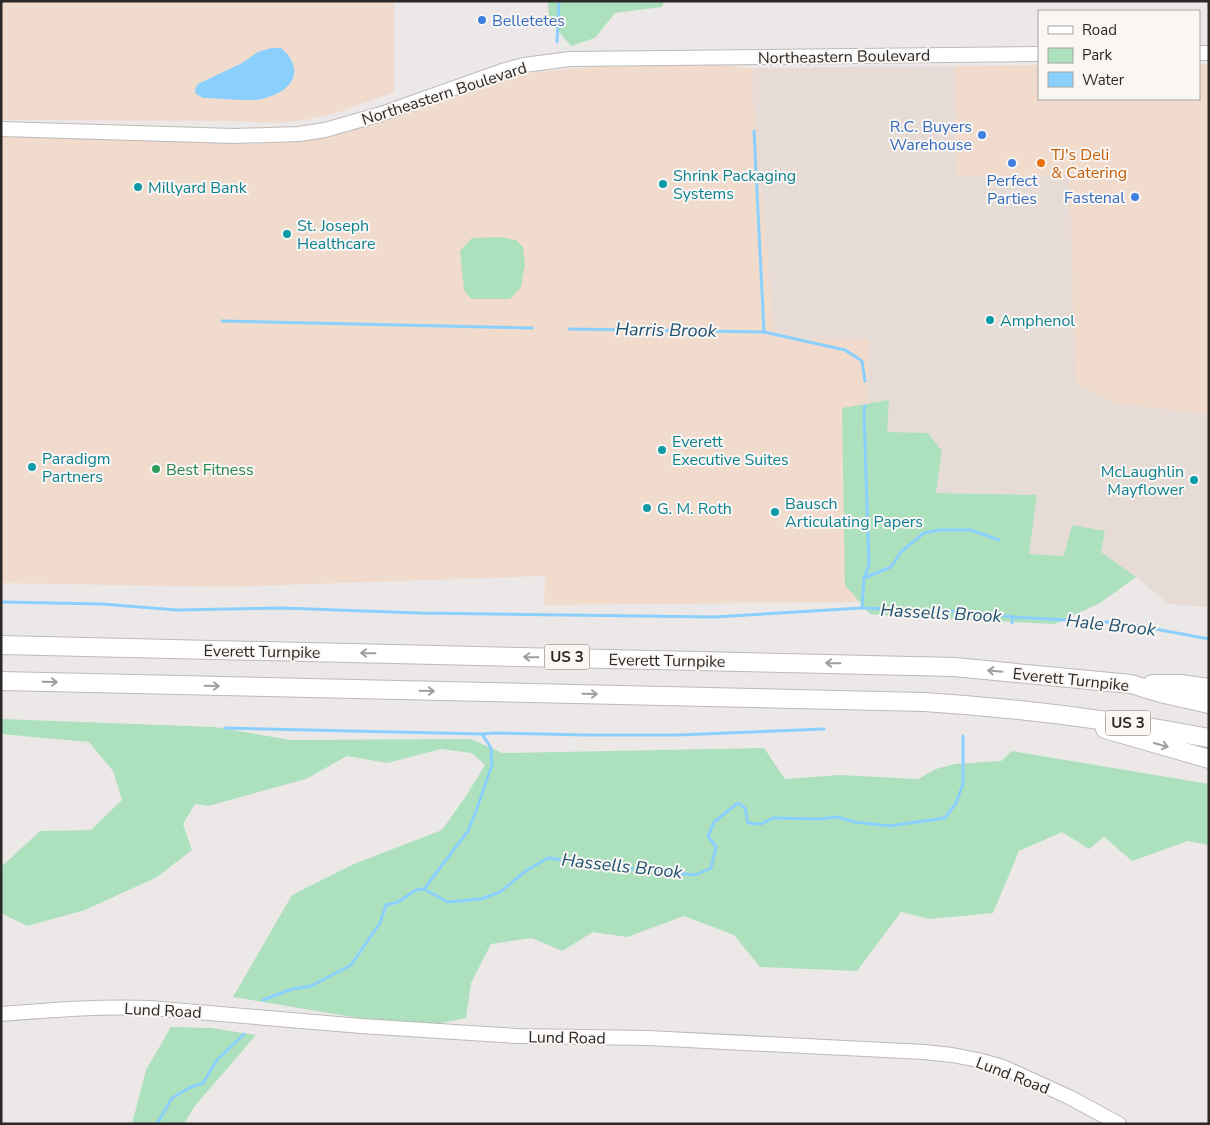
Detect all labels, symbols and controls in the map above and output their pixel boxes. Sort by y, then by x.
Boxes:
place label: Belletetes [492,10,565,32]
legend [1038,10,1200,100]
marker: Belletetes [476,14,488,26]
text: Road [1082,20,1117,40]
street label: Northeastern Boulevard [758,44,930,70]
text: Park [1082,45,1112,65]
street label: Northeastern Boulevard [359,57,530,131]
text: Water [1082,70,1125,90]
place label: R.C. Buyers Warehouse [890,116,972,156]
marker: R.C. Buyers Warehouse [976,129,988,141]
place label: TJ's Deli & Catering [1051,144,1127,184]
marker: Perfect Parties [1006,157,1018,169]
marker: TJ's Deli & Catering [1035,157,1047,169]
place label: Shrink Packaging Systems [673,165,796,205]
place label: Perfect Parties [986,170,1038,210]
place label: Millyard Bank [148,177,248,199]
marker: Shrink Packaging Systems [657,178,669,190]
marker: Millyard Bank [132,181,144,193]
place label: Fastenal [1064,187,1125,209]
marker: Fastenal [1129,191,1141,203]
place label: St. Joseph Healthcare [297,215,375,255]
marker: St. Joseph Healthcare [281,228,293,240]
place label: Amphenol [1000,310,1075,332]
marker: Amphenol [984,314,996,326]
water label: Harris Brook [615,317,718,343]
place label: Everett Executive Suites [672,431,789,471]
marker: Everett Executive Suites [656,444,668,456]
place label: Paradigm Partners [42,448,110,488]
place label: Best Fitness [166,459,254,481]
marker: Paradigm Partners [26,461,38,473]
place label: McLaughlin Mayflower [1101,461,1184,501]
marker: Best Fitness [150,463,162,475]
marker: McLaughlin Mayflower [1188,474,1200,486]
place label: Bausch Articulating Papers [785,493,923,533]
place label: G. M. Roth [657,498,732,520]
marker: G. M. Roth [641,502,653,514]
marker: Bausch Articulating Papers [769,506,781,518]
water label: Hassells Brook [880,598,1003,628]
water label: Hale Brook [1065,608,1158,642]
street label: Everett Turnpike [203,640,321,664]
road number: US 3 [544,644,590,670]
one-way arrow [360,648,376,658]
street label: Everett Turnpike [608,649,726,673]
one-way arrow [523,652,539,661]
one-way arrow [825,658,842,668]
street label: Everett Turnpike [1012,663,1130,697]
one-way arrow [988,666,1004,676]
one-way arrow [42,678,58,687]
one-way arrow [204,681,220,691]
one-way arrow [419,686,435,695]
one-way arrow [582,689,598,699]
road number: US 3 [1106,710,1150,736]
one-way arrow [1153,741,1169,751]
water label: Hassells Brook [560,848,685,884]
street label: Lund Road [124,998,202,1024]
street label: Lund Road [528,1026,606,1050]
street label: Lund Road [973,1052,1053,1100]

